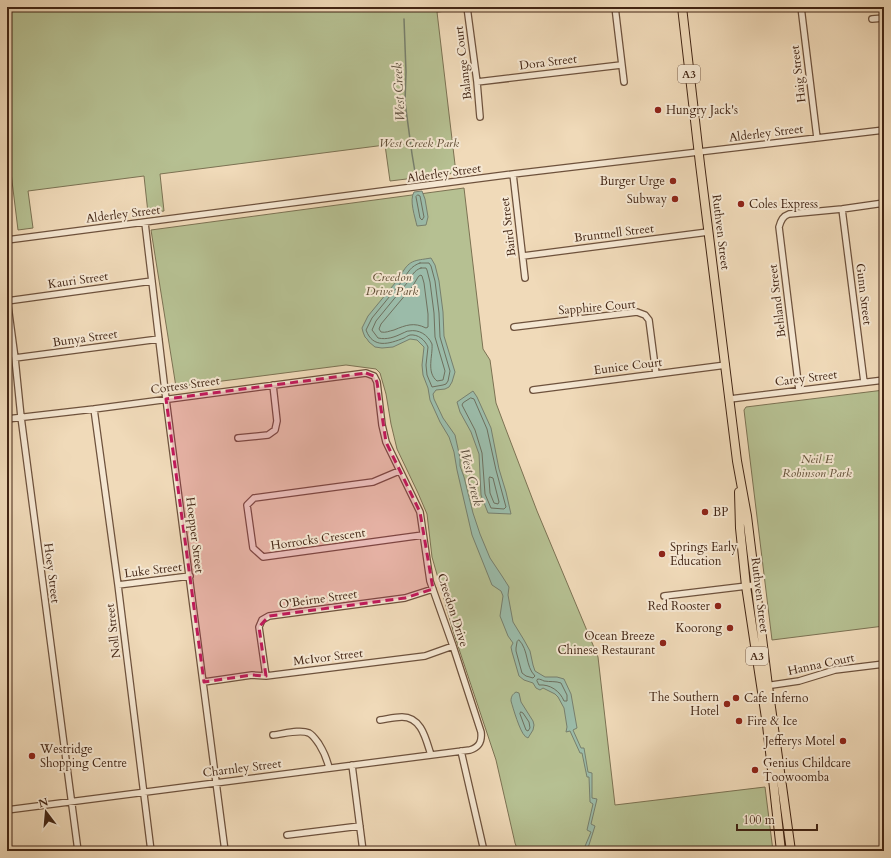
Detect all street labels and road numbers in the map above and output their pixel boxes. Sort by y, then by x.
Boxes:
street label: Balange Court [451,25,475,101]
street label: Haig Street [787,44,809,103]
street label: Dora Street [518,51,578,73]
road number: A3 [678,65,700,83]
street label: Alderley Street [728,120,804,145]
street label: Alderley Street [406,160,482,186]
street label: Ruthven Street [708,193,734,271]
street label: Baird Street [496,196,520,258]
street label: Alderley Street [85,201,161,226]
street label: Bruntnell Street [573,220,655,246]
street label: Gunn Street [852,262,876,326]
street label: Behland Street [765,263,789,339]
street label: Kauri Street [47,268,109,292]
street label: Sapphire Court [558,296,636,318]
street label: Bunya Street [52,326,119,350]
street label: Eunice Court [593,354,663,378]
street label: Carey Street [774,366,838,390]
street label: Cortess Street [150,372,221,398]
street label: Hoepper Street [182,496,208,574]
street label: Horrocks Crescent [270,524,367,554]
street label: Hoey Street [40,542,64,604]
street label: Ruthven Street [747,556,773,634]
street label: Luke Street [123,559,183,581]
street label: Creedon Drive [434,571,472,649]
street label: O'Beirne Street [278,586,358,612]
street label: Noll Street [102,603,124,659]
street label: McIvor Street [292,645,364,669]
road number: A3 [746,647,768,665]
street label: Hanna Court [786,649,856,679]
street label: Charnley Street [202,755,282,781]

